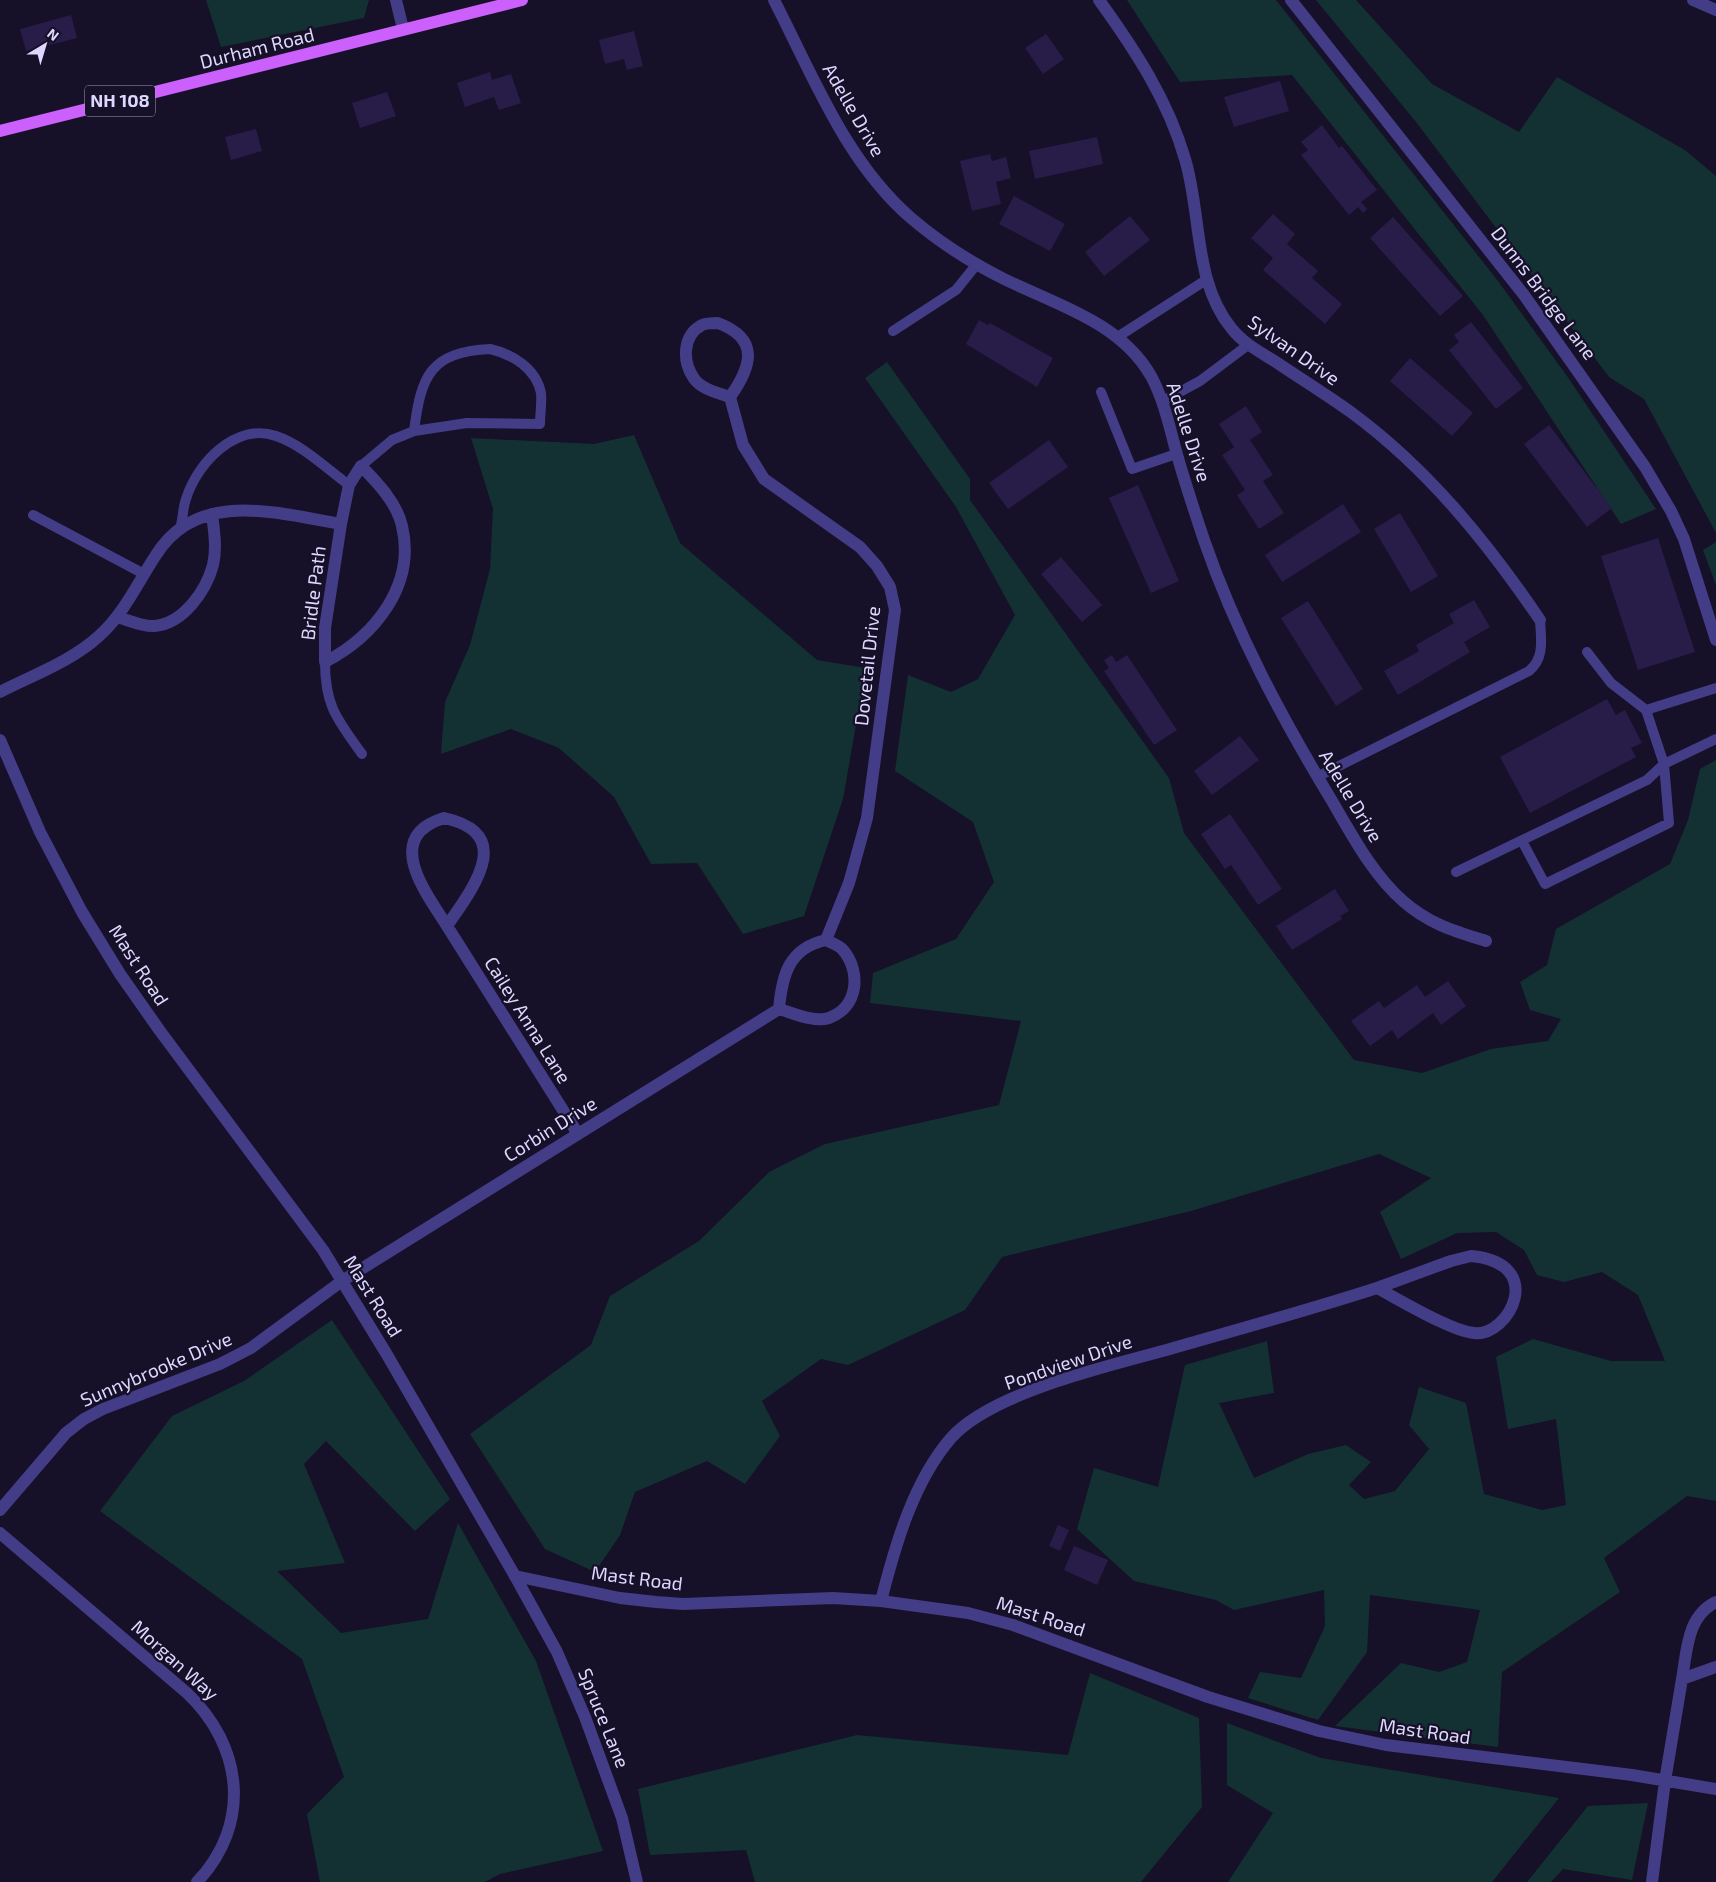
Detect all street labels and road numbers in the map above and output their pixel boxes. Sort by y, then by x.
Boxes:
street label: Durham Road [197,22,317,73]
street label: Adelle Drive [819,59,890,160]
road number: NH 108 [85,85,155,116]
street label: Dunns Bridge Lane [1487,222,1602,364]
street label: Sylvan Drive [1244,310,1345,390]
street label: Adelle Drive [1163,379,1216,485]
street label: Bridle Path [295,544,330,641]
street label: Dovetail Drive [849,605,884,727]
street label: Adelle Drive [1315,745,1388,846]
street label: Mast Road [105,920,174,1010]
street label: Cailey Anna Lane [480,952,577,1087]
street label: Corbin Drive [499,1091,600,1166]
street label: Mast Road [339,1251,408,1341]
street label: Sunnybrooke Drive [77,1326,235,1411]
street label: Pondview Drive [1001,1329,1135,1394]
street label: Mast Road [590,1560,684,1595]
street label: Mast Road [994,1590,1088,1641]
street label: Morgan Way [127,1615,224,1705]
street label: Spruce Lane [574,1665,635,1771]
street label: Mast Road [1378,1713,1472,1748]

